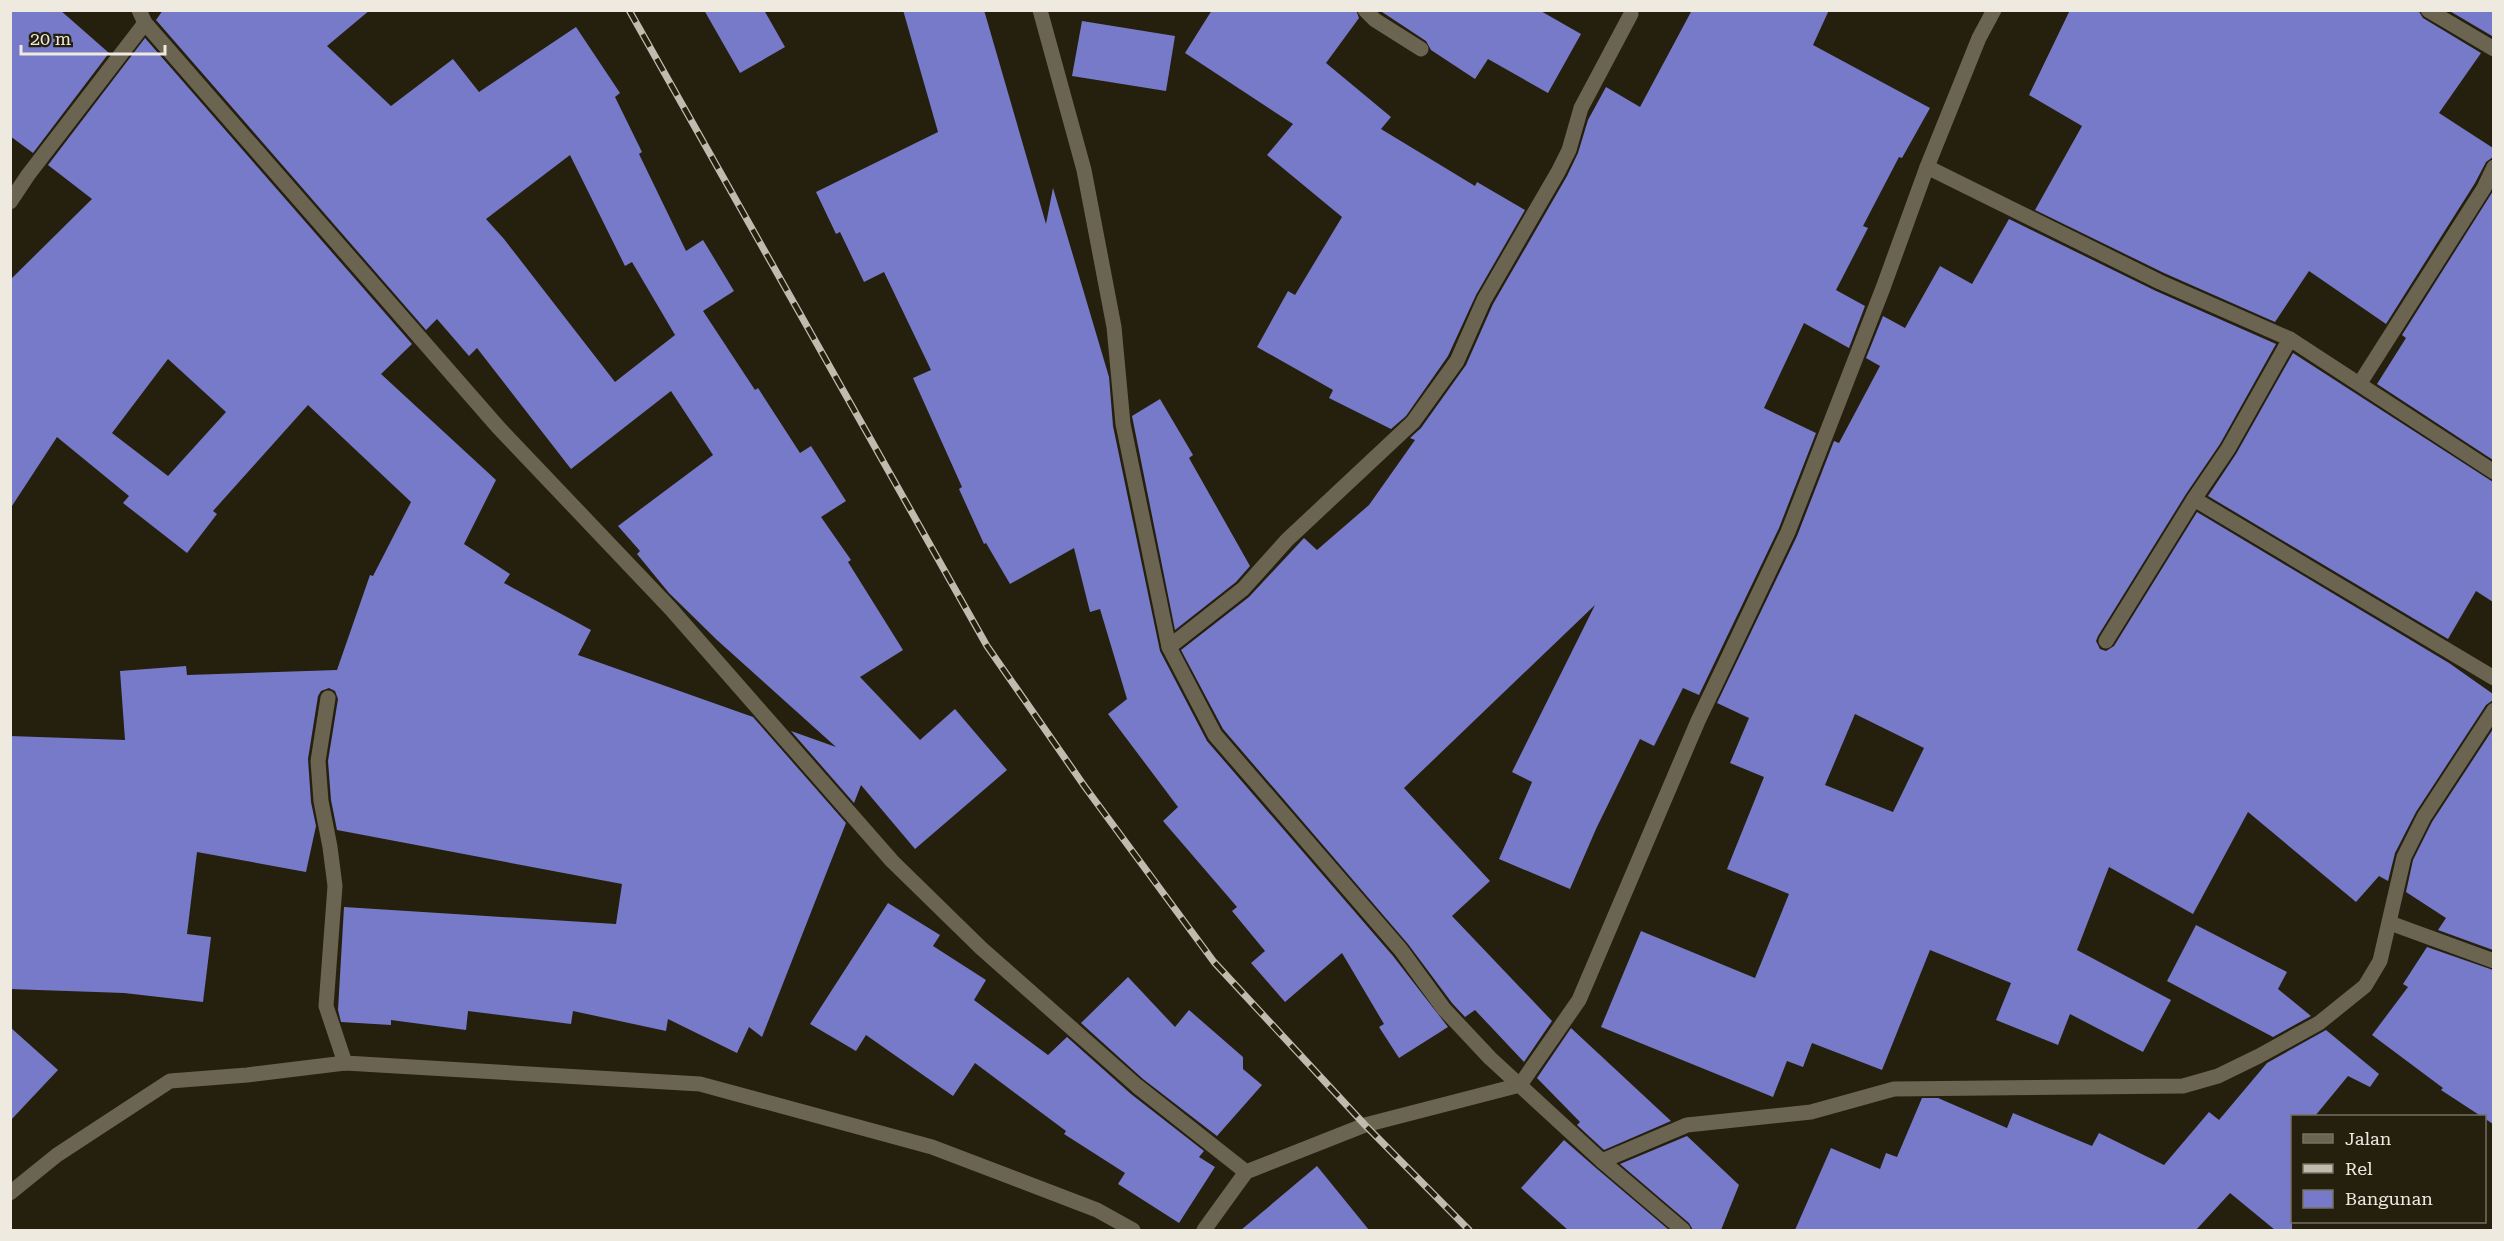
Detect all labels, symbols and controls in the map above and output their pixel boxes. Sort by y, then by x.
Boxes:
scale bar [21,18,165,56]
text: 20 m [30,28,71,49]
legend [2291,1115,2486,1223]
text: Jalan [2345,1128,2392,1149]
text: Rel [2345,1158,2373,1179]
text: Bangunan [2345,1188,2433,1209]

